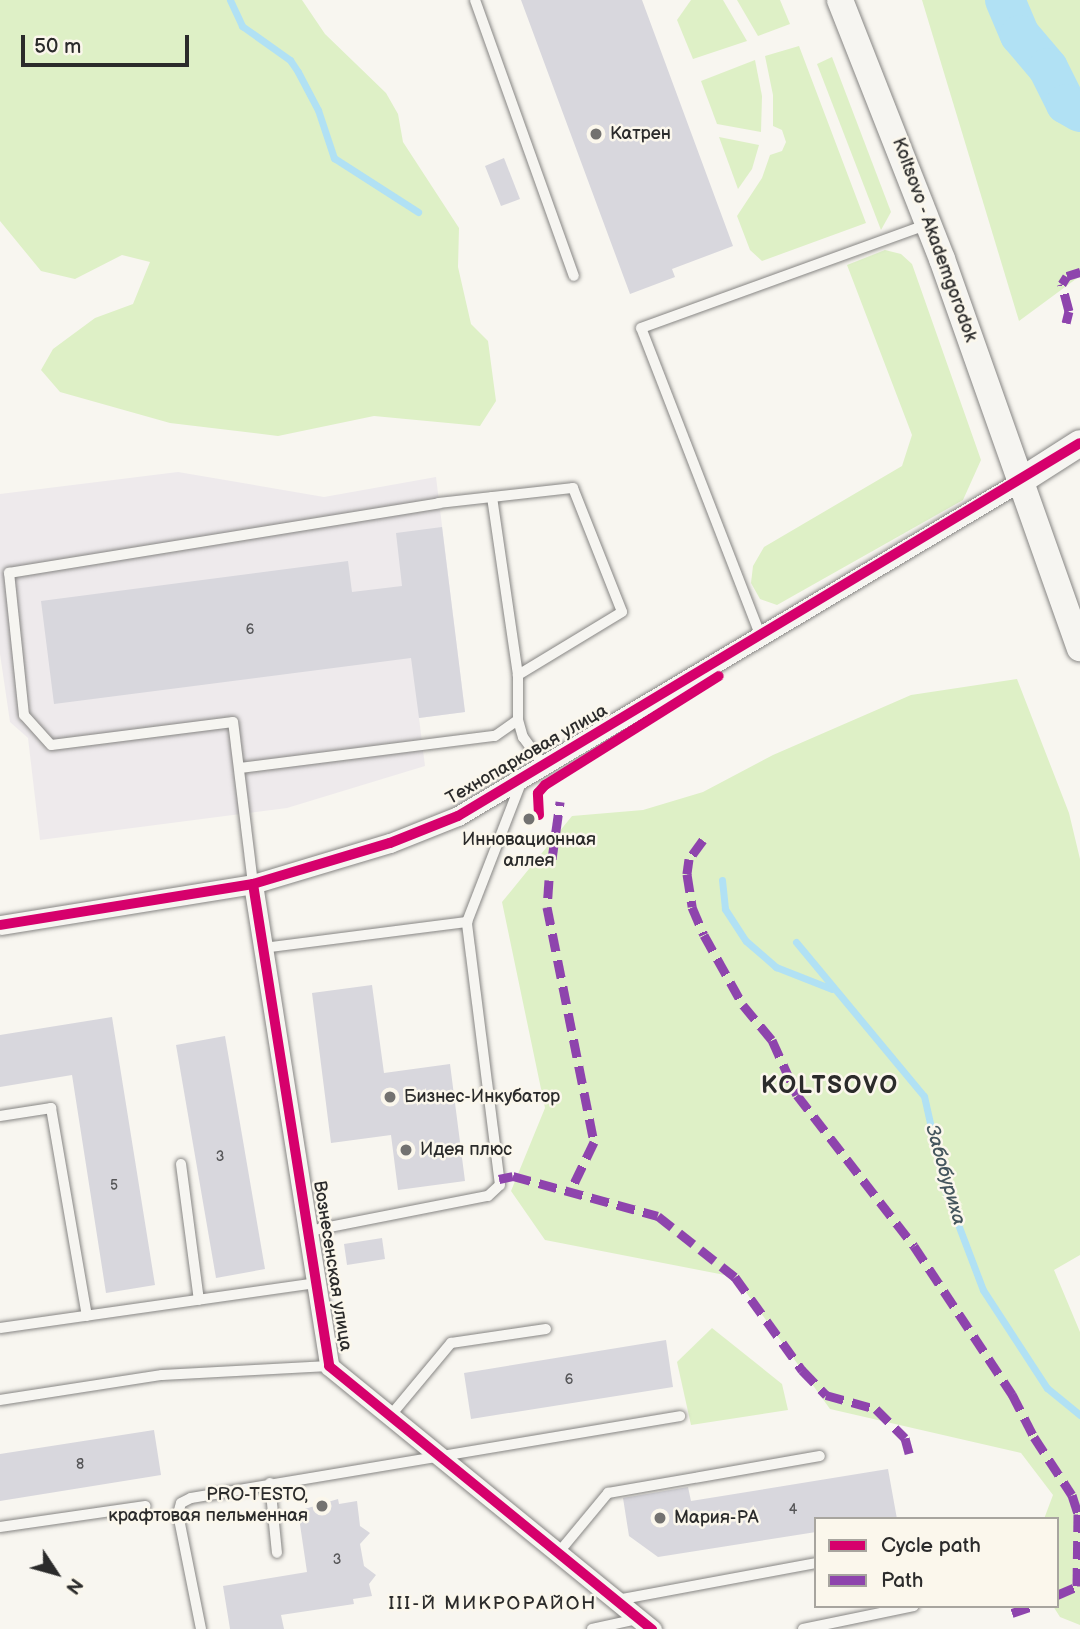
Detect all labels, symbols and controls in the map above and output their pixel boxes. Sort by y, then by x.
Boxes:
scale bar [24,21,192,65]
text: 50 m [34,34,81,59]
place label: Катрен [610,123,671,145]
marker: Катрен [588,126,604,142]
street label: Koltsovo - Akademgorodok [887,134,981,346]
house number: 6 [246,622,254,638]
street label: Технопарковая улица [442,700,612,810]
marker: Инновационная аллея [521,811,537,827]
place label: Инновационная аллея [462,830,596,872]
district label: KOLTSOVO [762,1072,898,1100]
place label: Бизнес-Инкубатор [404,1086,560,1108]
marker: Бизнес-Инкубатор [382,1089,398,1105]
water label: Забобуриха [920,1122,970,1228]
place label: Идея плюс [420,1139,512,1161]
marker: Идея плюс [398,1142,414,1158]
house number: 3 [216,1149,224,1165]
house number: 5 [110,1178,118,1194]
street label: Вознесенская улица [308,1179,356,1353]
house number: 6 [565,1372,573,1388]
house number: 8 [76,1457,84,1473]
place label: PRO-TESTO, крафтовая пельменная [108,1485,308,1528]
marker: PRO-TESTO, крафтовая пельменная [314,1498,330,1514]
house number: 4 [789,1502,797,1518]
place label: Мария-РА [674,1507,759,1529]
marker: Мария-РА [652,1510,668,1526]
legend [814,1517,1059,1608]
text: Cycle path [881,1533,981,1558]
north arrow [21,1538,91,1608]
house number: 3 [333,1552,341,1568]
text: Path [881,1568,923,1593]
text: N [60,1573,87,1598]
district label: III-Й МИКРОРАЙОН [391,1593,595,1615]

